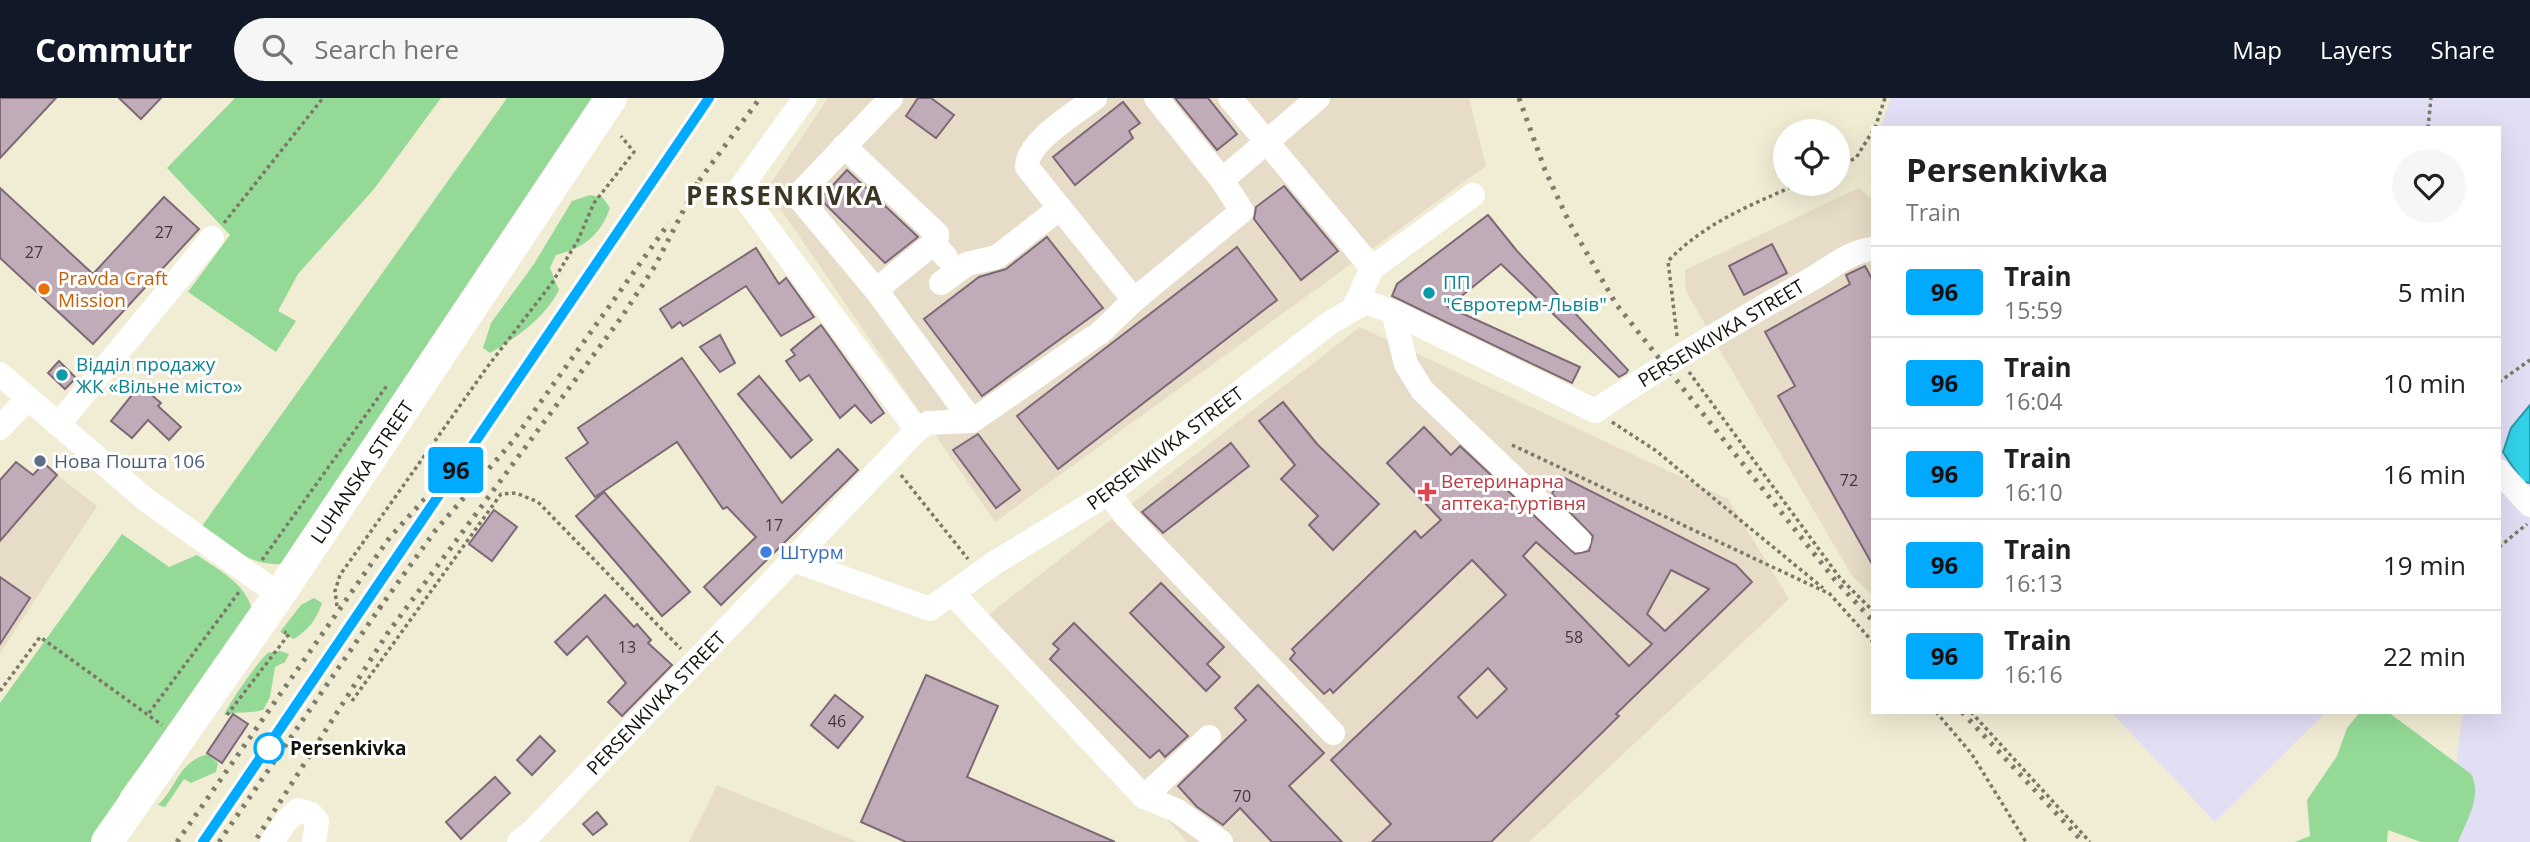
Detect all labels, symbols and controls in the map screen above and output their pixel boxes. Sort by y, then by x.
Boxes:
search box [234,18,724,81]
text: Commutr [35,27,192,72]
icon: search [258,30,296,68]
text: Search here [314,31,459,67]
text: Map [2232,33,2282,66]
text: Layers [2320,33,2393,66]
text: Share [2431,33,2495,66]
map controls [1773,119,1850,196]
button: locate [1773,119,1850,196]
text: Persenkivka [1906,147,2109,192]
button: heart [2392,149,2466,223]
district label: PERSENKIVKA [686,177,884,213]
text: Train [1906,196,1961,228]
house number: 27 [155,221,173,243]
house number: 27 [25,241,43,263]
text: Train [2004,258,2072,294]
place label: Pravda Craft Mission [58,265,168,313]
place label: ПП "Євротерм-Львів" [1443,269,1607,317]
street label: PERSENKIVKA STREET [1633,273,1810,393]
text: 5 min [2398,274,2466,310]
text: 96 [1931,275,1958,308]
marker: Pravda Craft Mission [36,281,52,297]
marker: ПП "Євротерм-Львів" [1421,285,1437,301]
text: 15:59 [2004,294,2063,326]
text: Train [2004,349,2072,385]
place label: Відділ продажу ЖК «Вільне місто» [76,351,242,399]
text: 10 min [2383,365,2466,401]
text: 96 [1931,366,1958,399]
marker: Відділ продажу ЖК «Вільне місто» [54,367,70,383]
street label: PERSENKIVKA STREET [1081,380,1249,516]
text: 16:04 [2004,385,2063,417]
street label: LUHANSKA STREET [304,395,420,549]
text: Train [2004,440,2072,476]
line badge: 96 [424,447,488,493]
place label: Нова Пошта 106 [54,448,205,474]
marker: Нова Пошта 106 [32,453,48,469]
text: 96 [442,453,470,486]
text: 16 min [2383,456,2466,492]
text: 96 [1931,457,1958,490]
place label: Ветеринарна аптека-гуртівня [1441,468,1586,516]
house number: 72 [1840,469,1858,491]
text: 16:10 [2004,476,2063,508]
marker: Ветеринарна аптека-гуртівня [1419,484,1435,500]
house number: 17 [765,514,783,536]
text: Train [2004,531,2072,567]
place label: Штурм [780,539,844,565]
marker: Штурм [758,544,774,560]
text: 19 min [2383,547,2466,583]
text: 96 [1931,548,1958,581]
text: 16:13 [2004,567,2063,599]
text: Train [2004,622,2072,658]
street label: PERSENKIVKA STREET [581,625,732,780]
house number: 58 [1565,626,1583,648]
house number: 13 [618,636,636,658]
text: 22 min [2383,638,2466,674]
text: 96 [1931,639,1958,672]
text: 16:16 [2004,658,2063,690]
house number: 46 [828,710,846,732]
marker: Persenkivka [254,733,284,763]
place label: Persenkivka [290,735,407,761]
house number: 70 [1233,785,1251,807]

